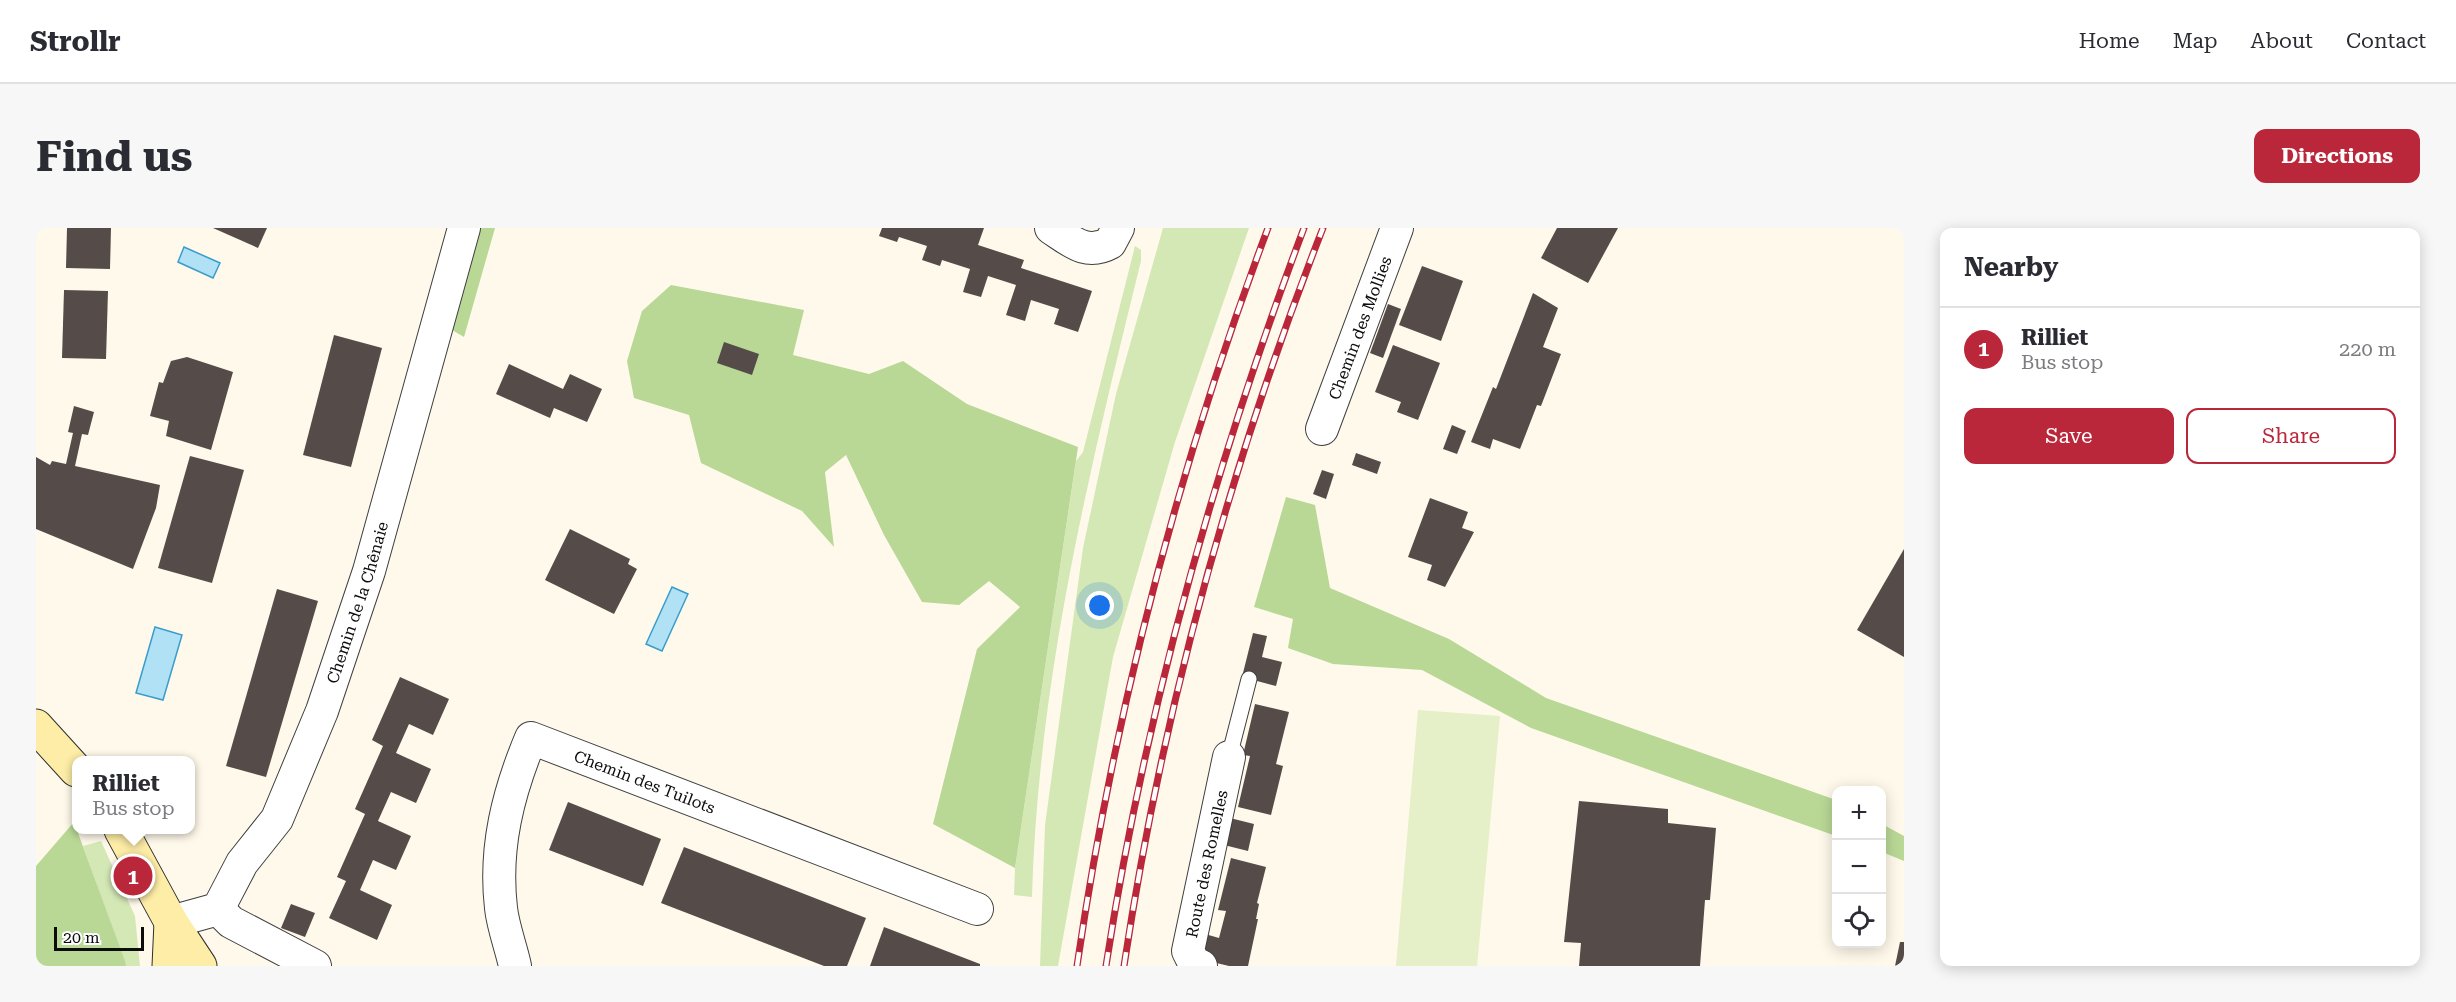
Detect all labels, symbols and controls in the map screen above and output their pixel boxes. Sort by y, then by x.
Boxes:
text: Strollr [30,25,121,58]
text: Home [2079,29,2140,53]
text: Map [2173,29,2218,53]
text: About [2251,29,2313,53]
text: Contact [2346,29,2426,53]
button: Directions [2254,129,2420,183]
text: Find us [36,132,193,181]
text: Nearby [1964,252,2058,282]
street label: Chemin des Mollies [1325,253,1396,402]
text: Rilliet [2021,325,2088,350]
text: 1 [1978,337,1989,361]
text: 220 m [2339,337,2396,361]
text: Bus stop [2021,350,2103,374]
button: Save [1964,408,2174,464]
button: Share [2186,408,2396,464]
street label: Chemin de la Chênaie [323,519,392,686]
your location [1085,591,1114,620]
street label: Chemin des Tuilots [571,746,718,818]
popup [72,756,195,834]
text: Rilliet [92,771,160,796]
map controls [1832,786,1886,948]
button: + [1832,786,1886,840]
street label: Route des Romelles [1182,788,1232,940]
text: Bus stop [92,796,175,820]
button: − [1832,840,1886,894]
pin: 1 [114,854,152,898]
button: locate [1832,894,1886,948]
scale bar [54,924,144,952]
text: 20 m [63,928,100,947]

